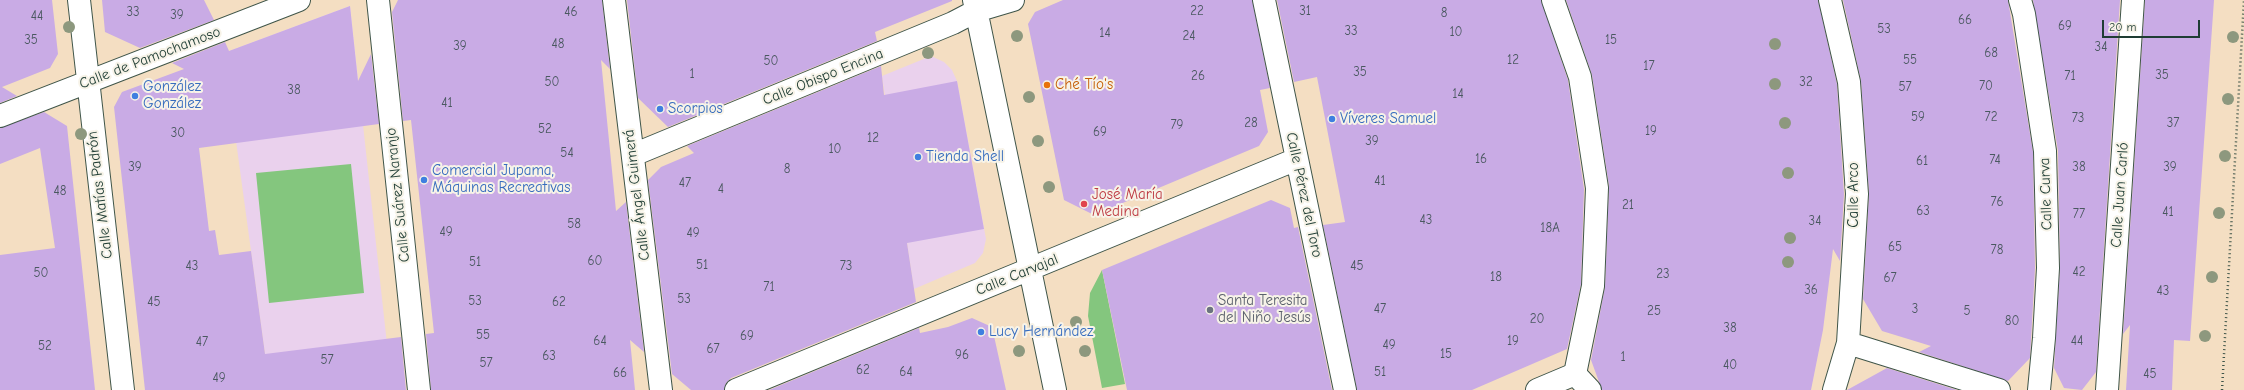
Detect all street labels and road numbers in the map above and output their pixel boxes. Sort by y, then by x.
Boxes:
street label: Calle de Pamochamoso [77,23,223,93]
street label: Calle Obispo Encina [760,45,886,109]
street label: Calle Suárez Naranjo [382,127,414,263]
street label: Calle Ángel Guimerá [620,128,654,262]
street label: Calle Matías Padrón [83,130,117,260]
street label: Calle Pérez del Toro [1282,131,1326,259]
street label: Calle Juan Carló [2107,142,2133,248]
street label: Calle Curva [2036,157,2056,231]
street label: Calle Arco [1845,162,1863,228]
street label: Calle Carvajal [973,250,1061,300]

